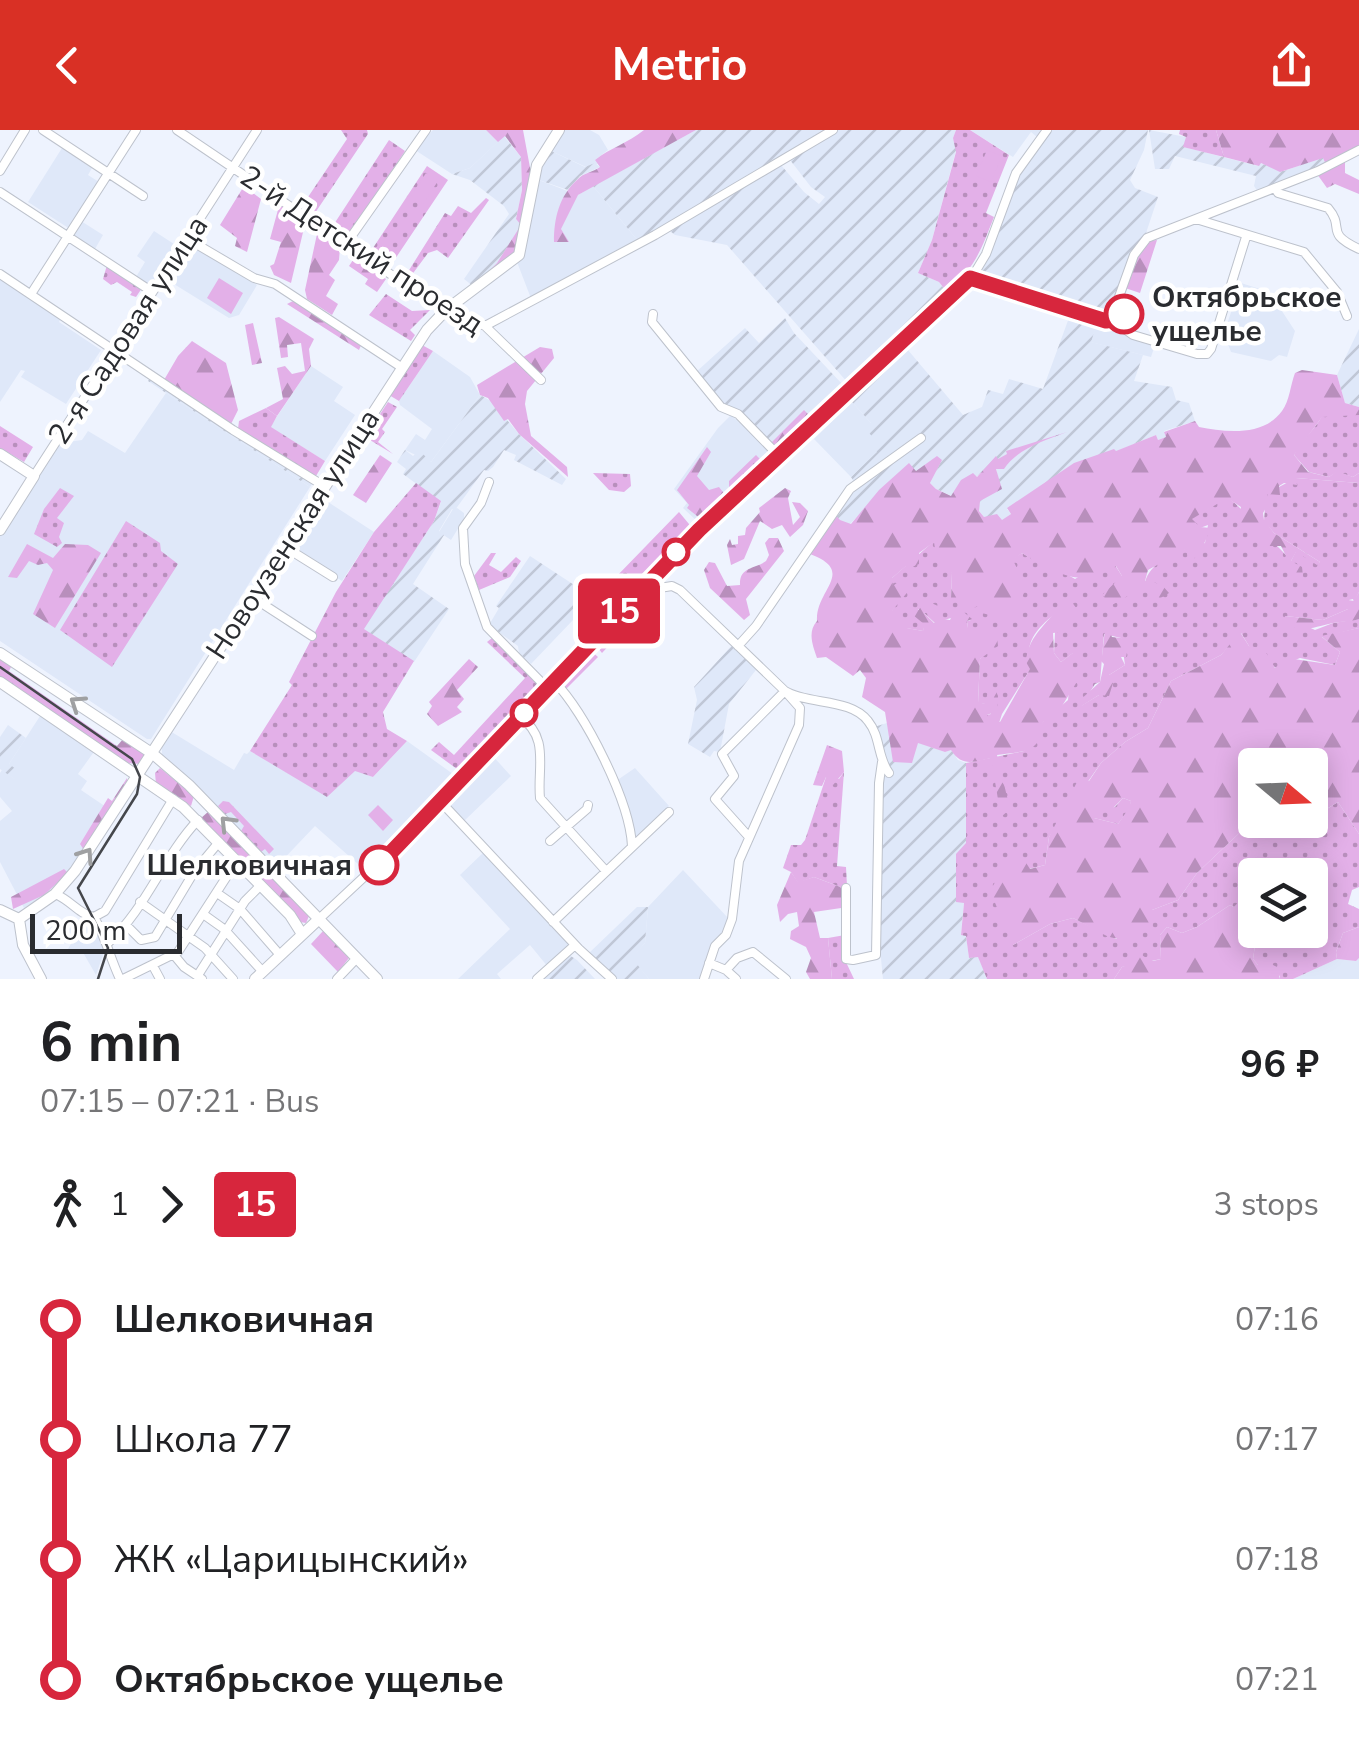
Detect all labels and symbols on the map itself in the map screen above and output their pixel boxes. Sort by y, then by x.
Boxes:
street label: 2-й Детский проезд [232,156,492,345]
street label: 2-я Садовая улица [39,208,218,453]
place label: Октябрьское ущелье [1152,277,1342,352]
marker: Октябрьское ущелье [1105,295,1143,333]
street label: Новоузенская улица [197,401,390,668]
unlabelled marker [663,539,689,565]
line badge: 15 [574,578,664,644]
one-way arrow [69,697,88,715]
unlabelled marker [511,700,537,726]
north arrow [1238,748,1328,838]
one-way arrow [221,816,239,834]
place label: Шелковичная [147,845,352,886]
marker: Шелковичная [360,846,398,884]
one-way arrow [74,847,92,866]
scale bar [30,909,182,954]

